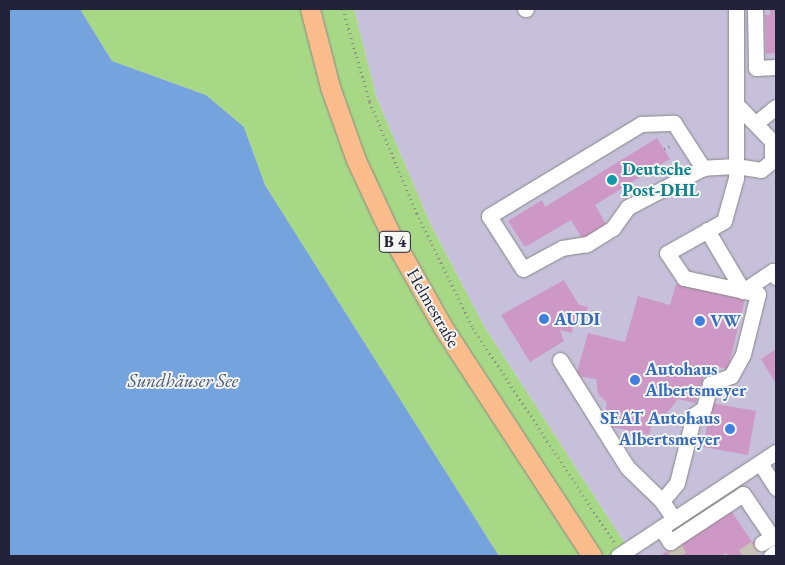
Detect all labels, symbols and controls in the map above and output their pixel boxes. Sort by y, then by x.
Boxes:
place label: Deutsche Post-DHL [622,159,699,202]
marker: Deutsche Post-DHL [606,174,618,186]
road number: B 4 [379,228,411,256]
street label: Helmestraße [402,265,464,351]
place label: AUDI [554,308,600,330]
place label: VW [710,310,741,332]
marker: AUDI [538,313,550,325]
marker: VW [694,315,706,327]
place label: Autohaus Albertsmeyer [645,359,746,402]
water label: Sundhäuser See [128,370,238,392]
marker: Autohaus Albertsmeyer [629,374,641,386]
place label: SEAT Autohaus Albertsmeyer [600,408,720,450]
marker: SEAT Autohaus Albertsmeyer [724,423,736,435]

